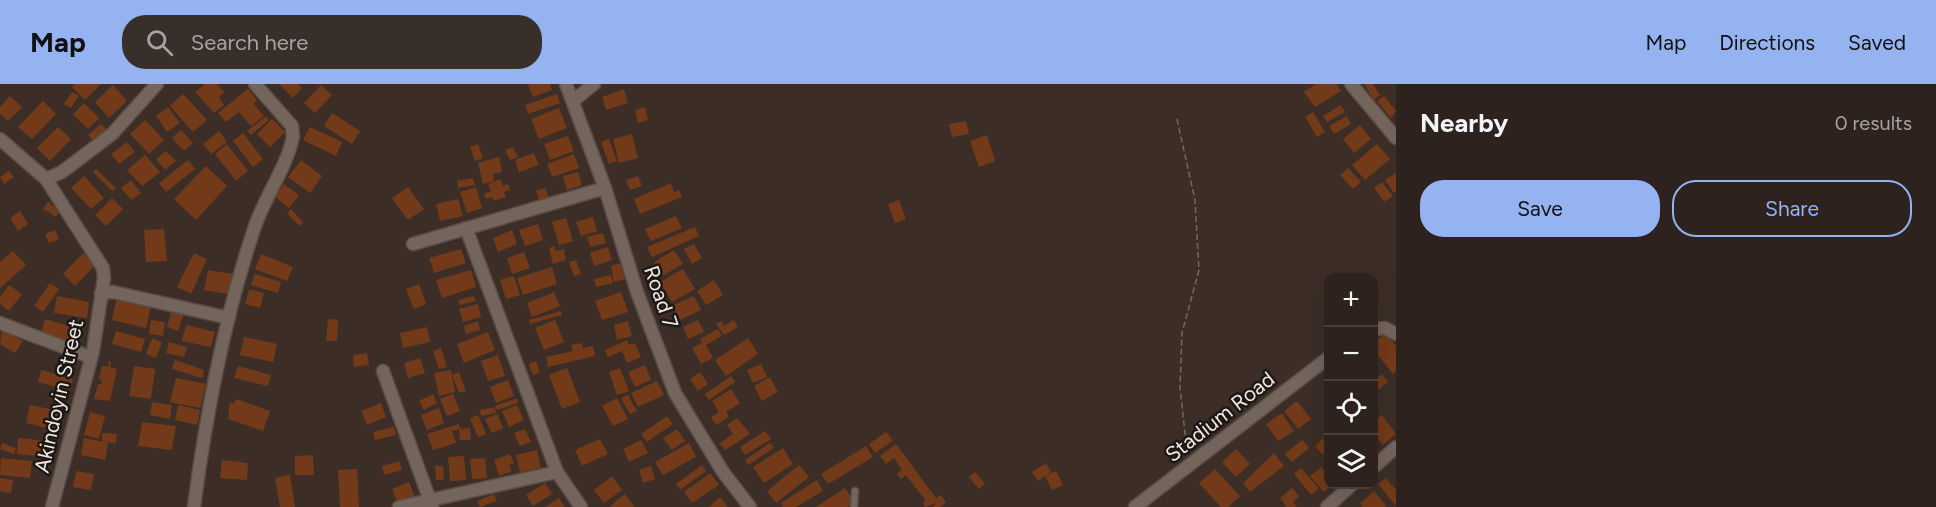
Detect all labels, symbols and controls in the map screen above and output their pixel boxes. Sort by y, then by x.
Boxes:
search box [122,15,542,69]
text: Map [30,25,86,59]
icon: search [143,26,176,59]
text: Search here [191,29,308,56]
text: Map [1645,30,1686,55]
text: Directions [1719,30,1815,55]
text: Saved [1848,30,1906,55]
text: Nearby [1420,107,1508,139]
text: 0 results [1835,111,1912,135]
button: Save [1420,180,1660,237]
button: Share [1672,180,1912,237]
street label: Road 7 [639,262,684,332]
map controls [1324,273,1378,489]
button: + [1324,273,1378,327]
street label: Akindoyin Street [29,317,88,475]
button: − [1324,327,1378,381]
street label: Stadium Road [1160,366,1279,467]
button: locate [1324,381,1378,435]
button: layers [1324,435,1378,489]

